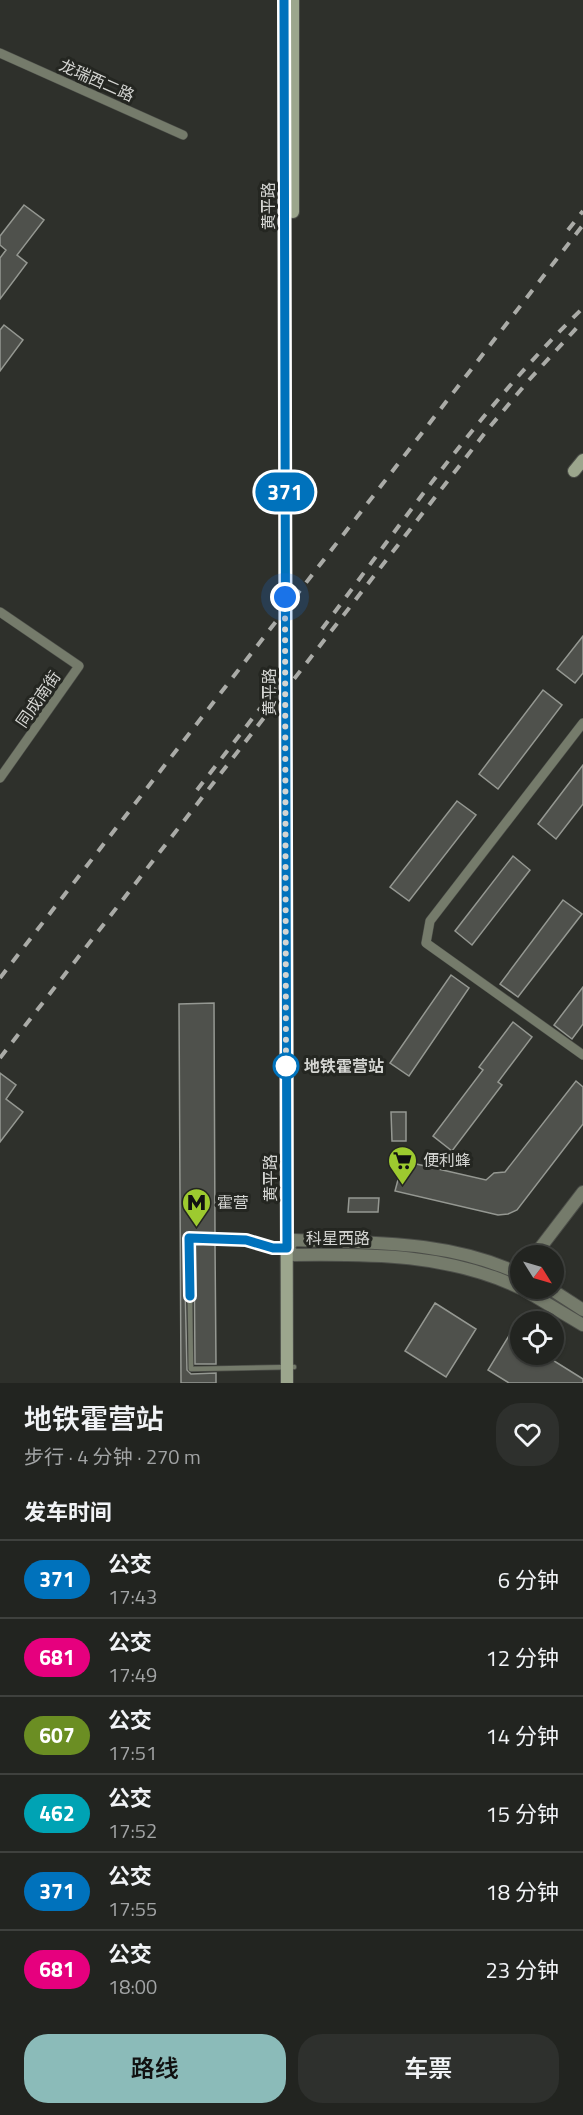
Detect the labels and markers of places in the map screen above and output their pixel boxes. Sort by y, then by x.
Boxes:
marker: 地铁霍营站 [273,1053,299,1079]
place label: 地铁霍营站 [304,1054,384,1078]
supermarket icon: 便利蜂 [386,1144,418,1186]
place label: 便利蜂 [423,1148,471,1172]
metro station icon: 霍营 [180,1186,212,1228]
place label: 霍营 [217,1190,249,1214]

